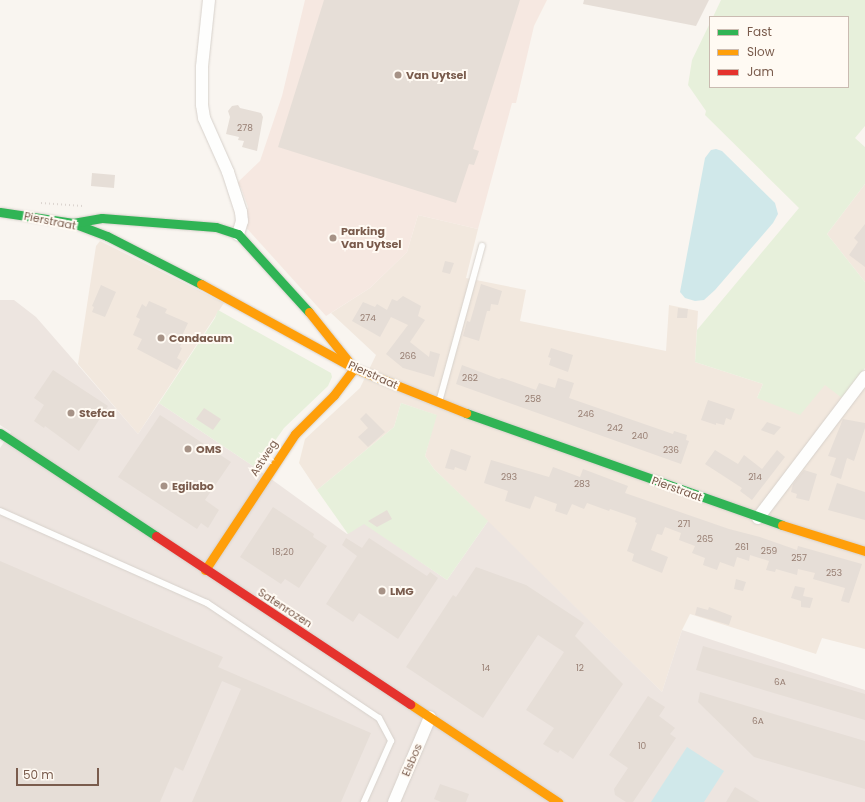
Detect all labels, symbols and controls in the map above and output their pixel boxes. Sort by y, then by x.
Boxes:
legend [709,16,849,88]
text: Fast [747,23,772,40]
text: Slow [747,43,775,60]
text: Jam [747,63,774,80]
place label: Van Uytsel [406,68,467,82]
marker: Van Uytsel [393,70,403,80]
house number: 278 [237,123,253,133]
street label: Pierstraat [23,209,77,233]
place label: Parking Van Uytsel [341,225,402,251]
marker: Parking Van Uytsel [328,233,338,243]
house number: 274 [360,313,376,323]
place label: Condacum [169,331,232,345]
marker: Condacum [156,333,166,343]
house number: 266 [400,351,416,361]
street label: Pierstraat [346,358,400,392]
house number: 262 [462,373,478,383]
house number: 258 [525,394,541,404]
place label: Stefca [79,406,115,420]
marker: Stefca [66,408,76,418]
house number: 246 [578,409,594,419]
house number: 242 [607,423,623,433]
house number: 240 [632,431,648,441]
street label: Astweg [247,437,281,479]
place label: OMS [196,442,222,456]
marker: OMS [183,444,193,454]
house number: 236 [663,445,679,455]
house number: 293 [501,472,517,482]
house number: 214 [748,472,762,482]
street label: Pierstraat [650,474,704,504]
place label: Egilabo [172,479,214,493]
house number: 283 [574,479,590,489]
marker: Egilabo [159,481,169,491]
house number: 271 [678,519,690,529]
house number: 265 [697,534,713,544]
house number: 261 [735,542,749,552]
house number: 259 [761,546,777,556]
house number: 18;20 [272,547,294,557]
house number: 257 [791,553,807,563]
house number: 253 [826,568,842,578]
place label: LMG [390,584,414,598]
street label: Satenrozen [256,586,314,630]
marker: LMG [377,586,387,596]
house number: 14 [482,663,490,673]
house number: 12 [576,663,584,673]
house number: 6A [774,677,786,687]
house number: 6A [752,716,764,726]
house number: 10 [638,741,646,751]
street label: Elsbos [399,742,425,778]
scale bar [18,760,101,786]
text: 50 m [23,766,54,783]

